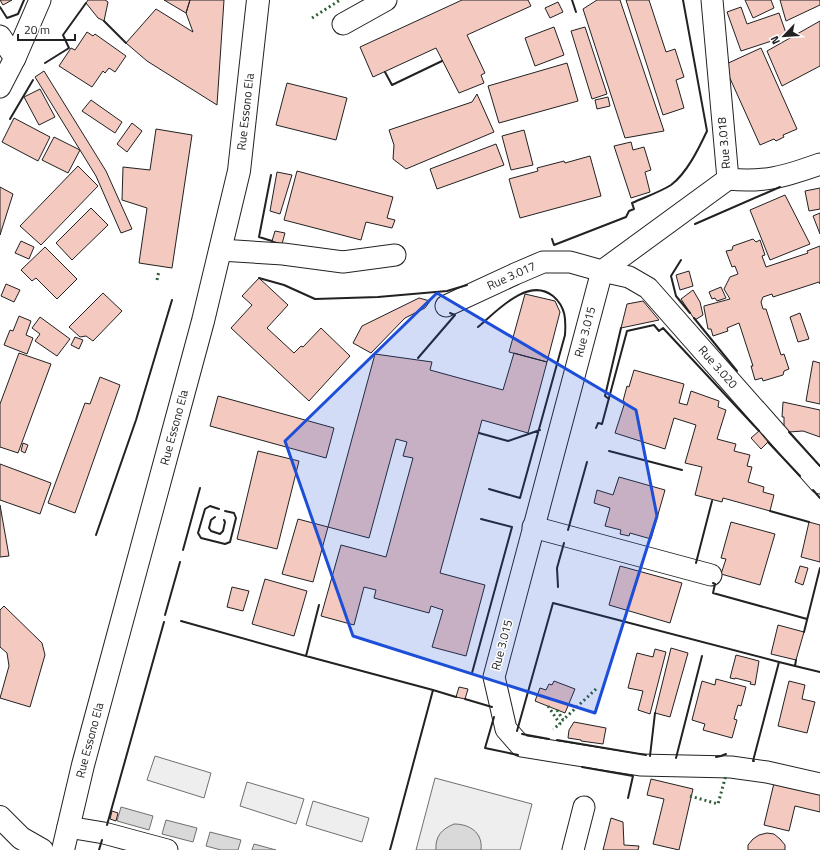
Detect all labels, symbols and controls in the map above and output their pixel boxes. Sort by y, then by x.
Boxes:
scale bar [18,16,75,42]
north arrow [764,16,804,56]
text: 20 m [24,20,50,39]
text: N [766,33,784,47]
street label: Rue Essono Ela [231,72,259,151]
street label: Rue 3.018 [712,116,735,170]
street label: Rue 3.017 [484,256,539,295]
street label: Rue 3.015 [569,304,600,359]
street label: Rue 3.020 [694,341,743,393]
street label: Rue Essono Ela [154,387,193,467]
street label: Rue 3.015 [486,617,517,672]
street label: Rue Essono Ela [70,700,108,780]

